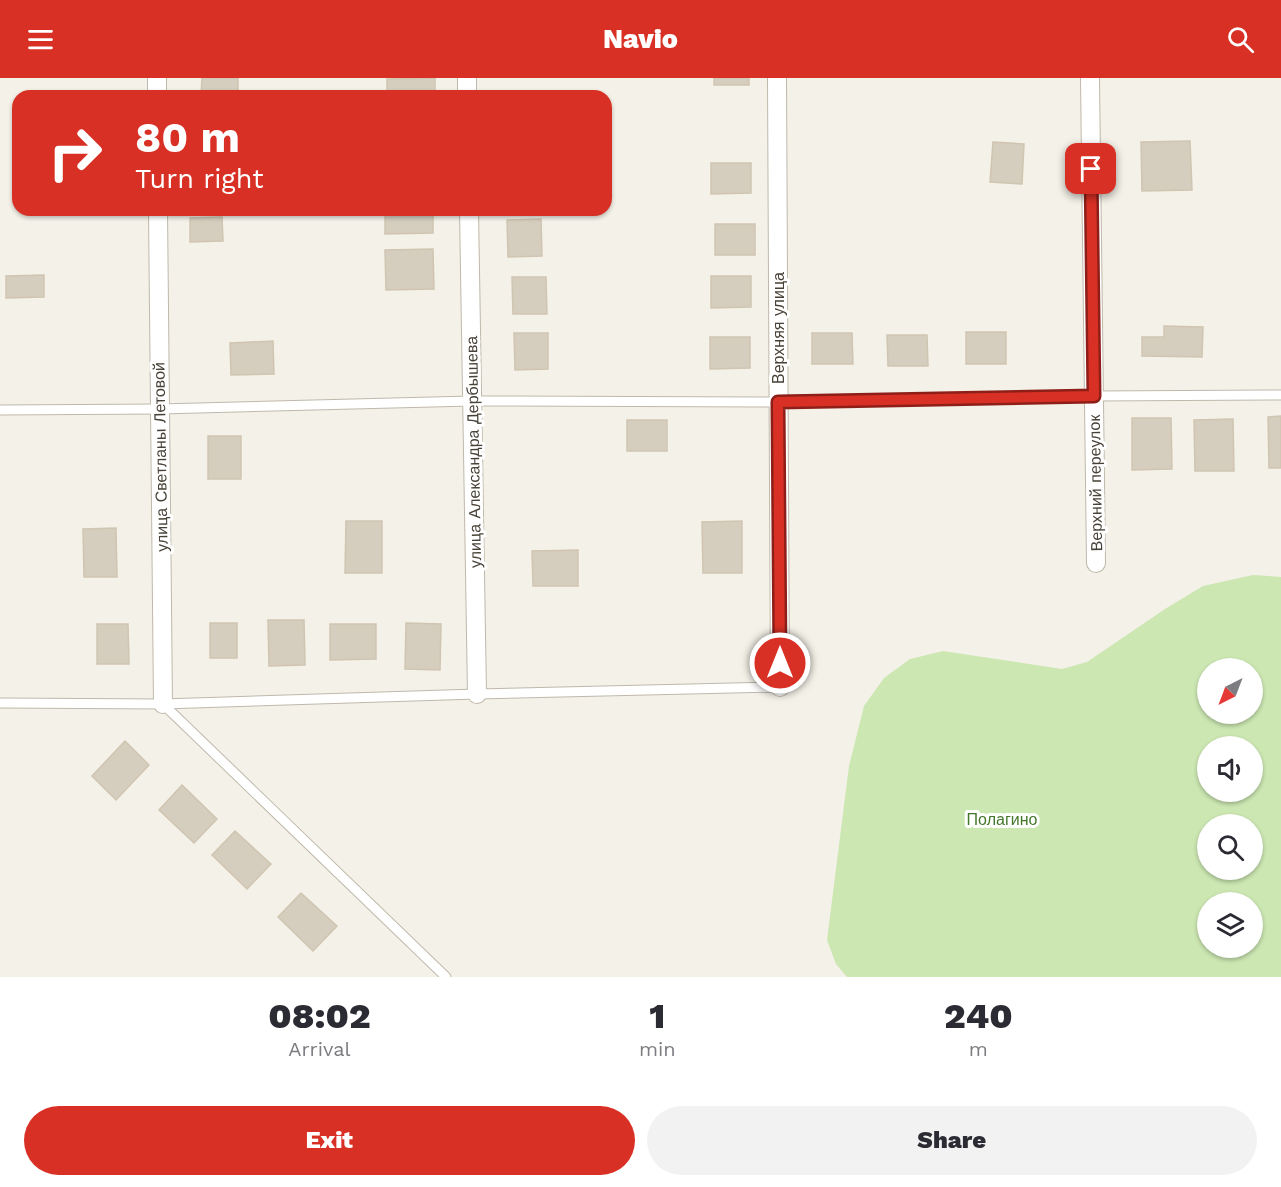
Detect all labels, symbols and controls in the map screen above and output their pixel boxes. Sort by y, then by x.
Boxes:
icon: menu [24,23,57,56]
text: Navio [603,23,678,55]
icon: search [1224,23,1257,56]
text: 80 m [135,113,240,162]
icon: right [36,114,114,192]
pin [1065,143,1116,194]
icon: arrive [1074,152,1107,185]
text: Turn right [135,163,264,195]
street label: Верхняя улица [769,272,788,384]
street label: улица Александра Дербышева [462,336,485,568]
street label: улица Светланы Летовой [149,362,172,552]
street label: Верхний переулок [1085,413,1106,551]
position arrow [748,631,812,695]
north arrow [1197,658,1263,724]
map controls [1197,658,1263,958]
button: sound [1197,736,1263,802]
park label: Полагино [967,810,1037,829]
button: search [1197,814,1263,880]
button: layers [1197,892,1263,958]
text: 08:02 [268,995,371,1037]
text: 1 [649,995,665,1037]
text: 240 [944,995,1013,1037]
text: Arrival [288,1037,351,1061]
text: min [639,1037,676,1061]
text: m [969,1037,988,1061]
button: Exit [24,1106,635,1175]
button: Share [647,1106,1257,1175]

